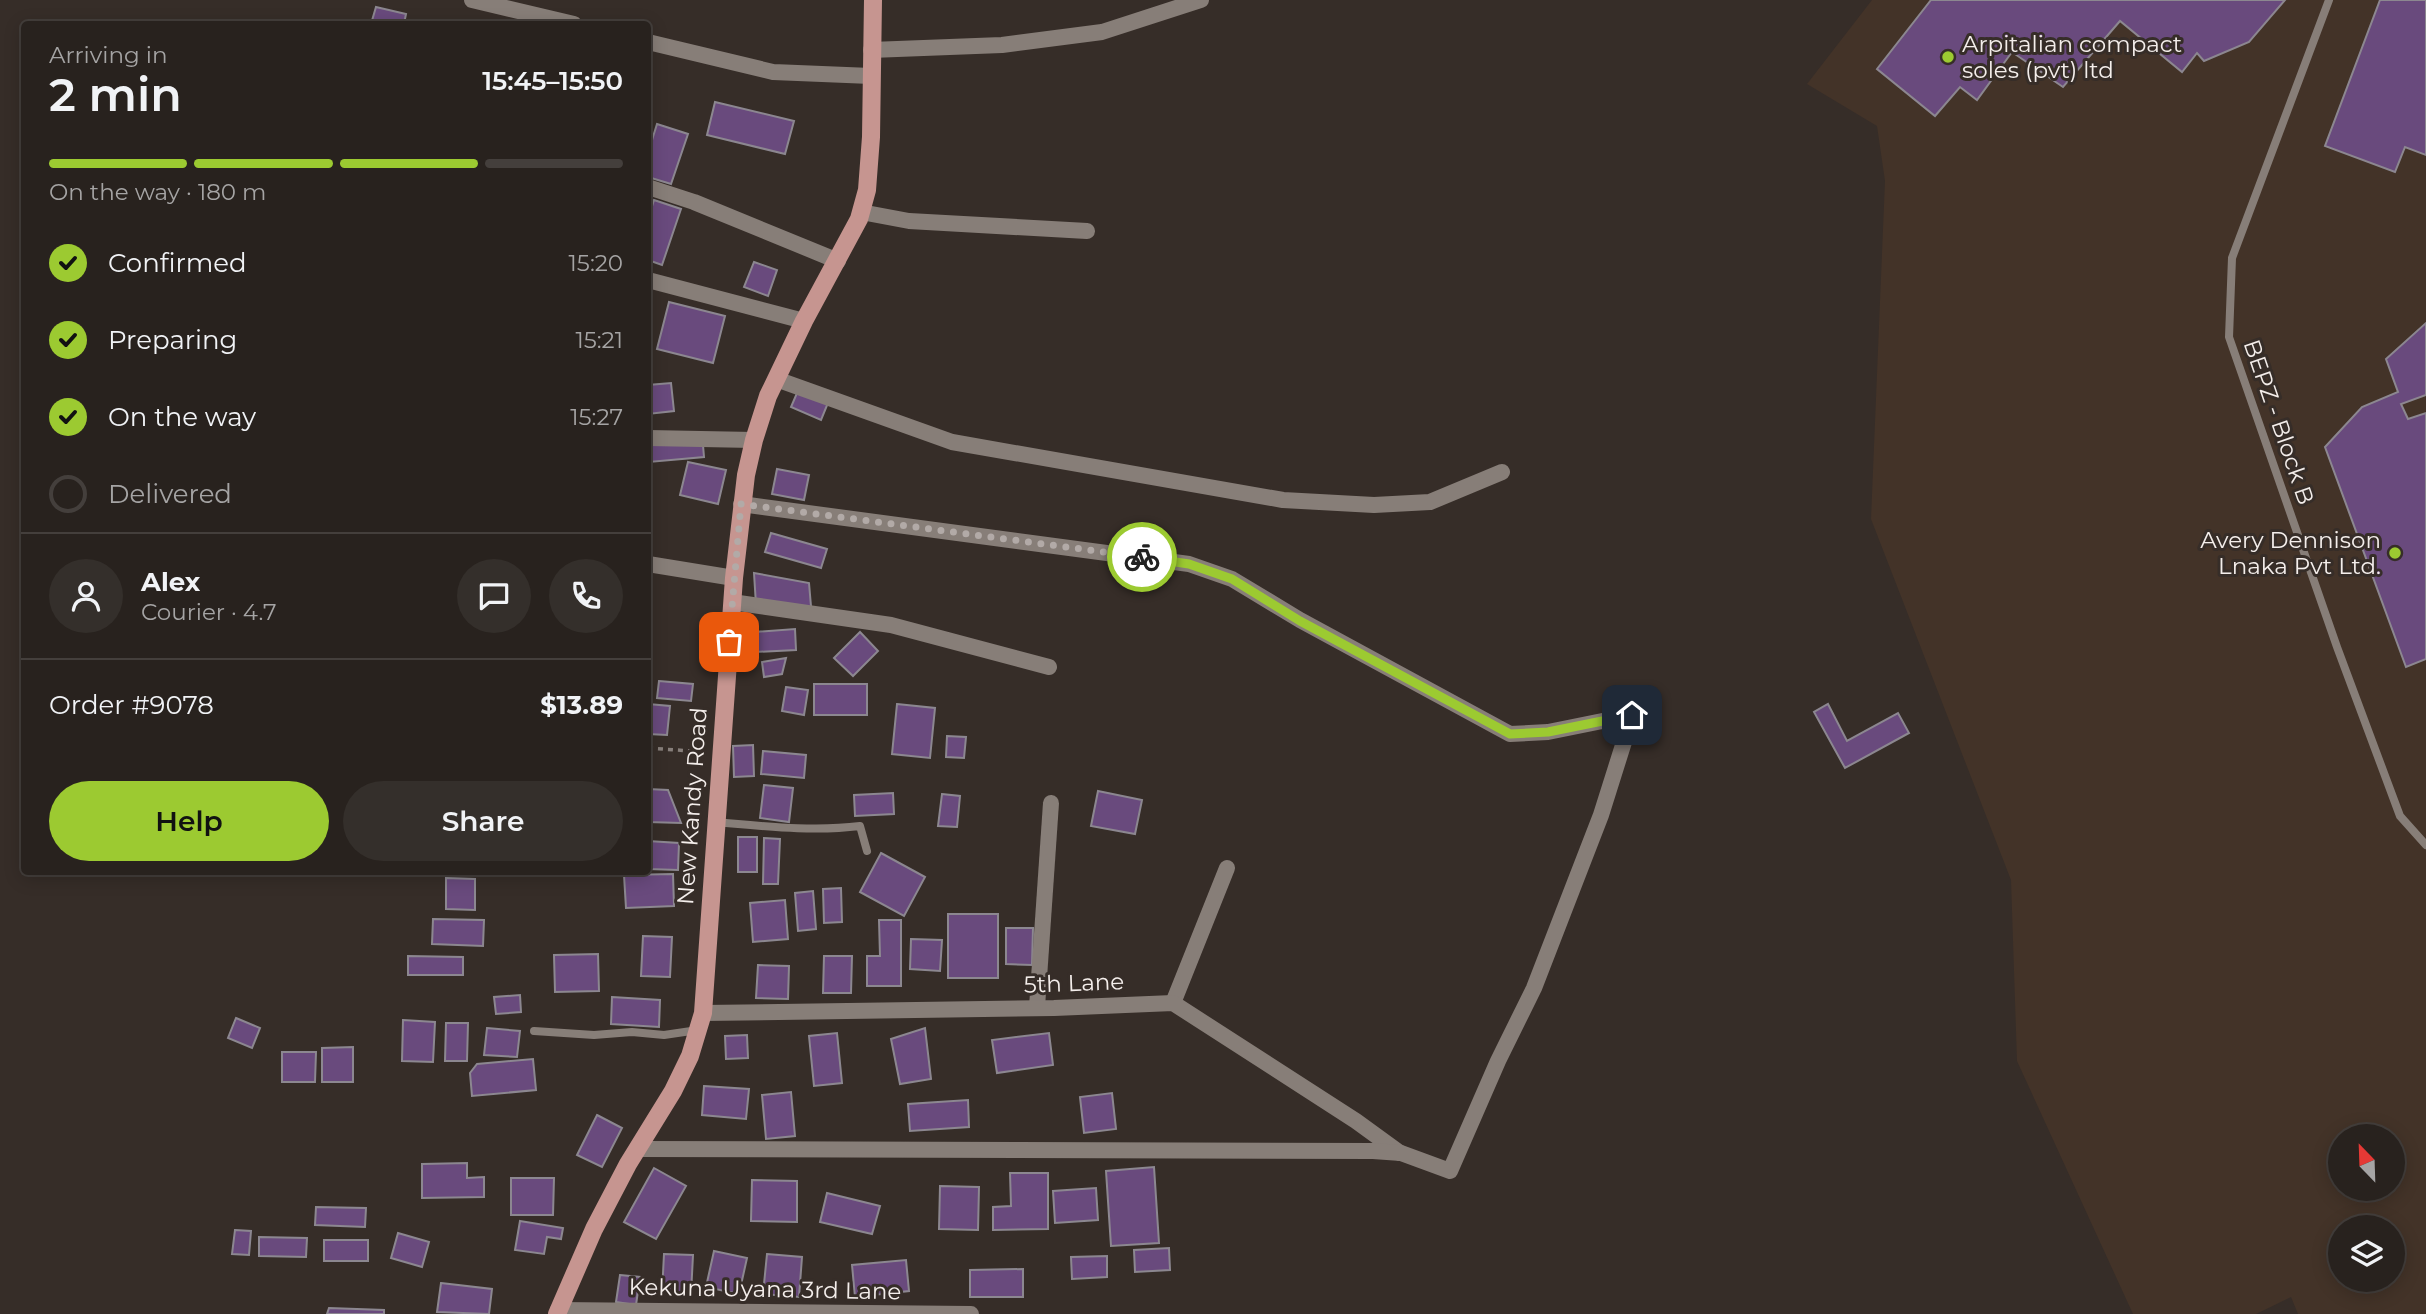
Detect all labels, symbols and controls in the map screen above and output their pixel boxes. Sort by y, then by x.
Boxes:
place label: Arpitalian compact soles (pvt) ltd [1962,30,2182,84]
text: Arriving in [49,41,168,69]
marker: Arpitalian compact soles (pvt) ltd [1940,49,1956,65]
text: 15:45–15:50 [482,65,623,97]
text: 2 min [49,66,182,123]
text: On the way · 180 m [49,178,267,206]
icon: check [49,244,87,282]
text: Confirmed [108,247,247,279]
text: 15:20 [569,249,623,277]
icon: check [49,321,87,359]
text: Preparing [108,324,237,356]
text: 15:21 [575,326,623,354]
street label: BEPZ - Block B [2238,336,2320,508]
icon: check [49,398,87,436]
text: On the way [108,401,256,433]
text: 15:27 [570,403,623,431]
text: Delivered [108,478,232,510]
courier [1107,522,1177,592]
place label: Avery Dennison Lnaka Pvt Ltd. [2200,526,2381,580]
icon: bike [1123,538,1161,576]
marker: Avery Dennison Lnaka Pvt Ltd. [2387,545,2403,561]
button: person [49,559,123,633]
button: chat [457,559,531,633]
button: phone [549,559,623,633]
text: Alex [141,566,200,598]
text: Courier · 4.7 [141,598,277,626]
pin [699,612,759,672]
icon: bag [710,623,748,661]
pin [1602,685,1662,745]
text: Order #9078 [49,689,214,721]
text: $13.89 [540,689,623,721]
icon: home [1613,696,1651,734]
street label: New Kandy Road [671,706,713,906]
button: Help [49,781,329,861]
button: Share [343,781,623,861]
street label: 5th Lane [1023,967,1125,999]
north arrow [2328,1124,2404,1200]
map controls [2328,1124,2405,1292]
button: layers [2328,1215,2405,1292]
street label: Kekuna Uyana 3rd Lane [628,1273,902,1305]

